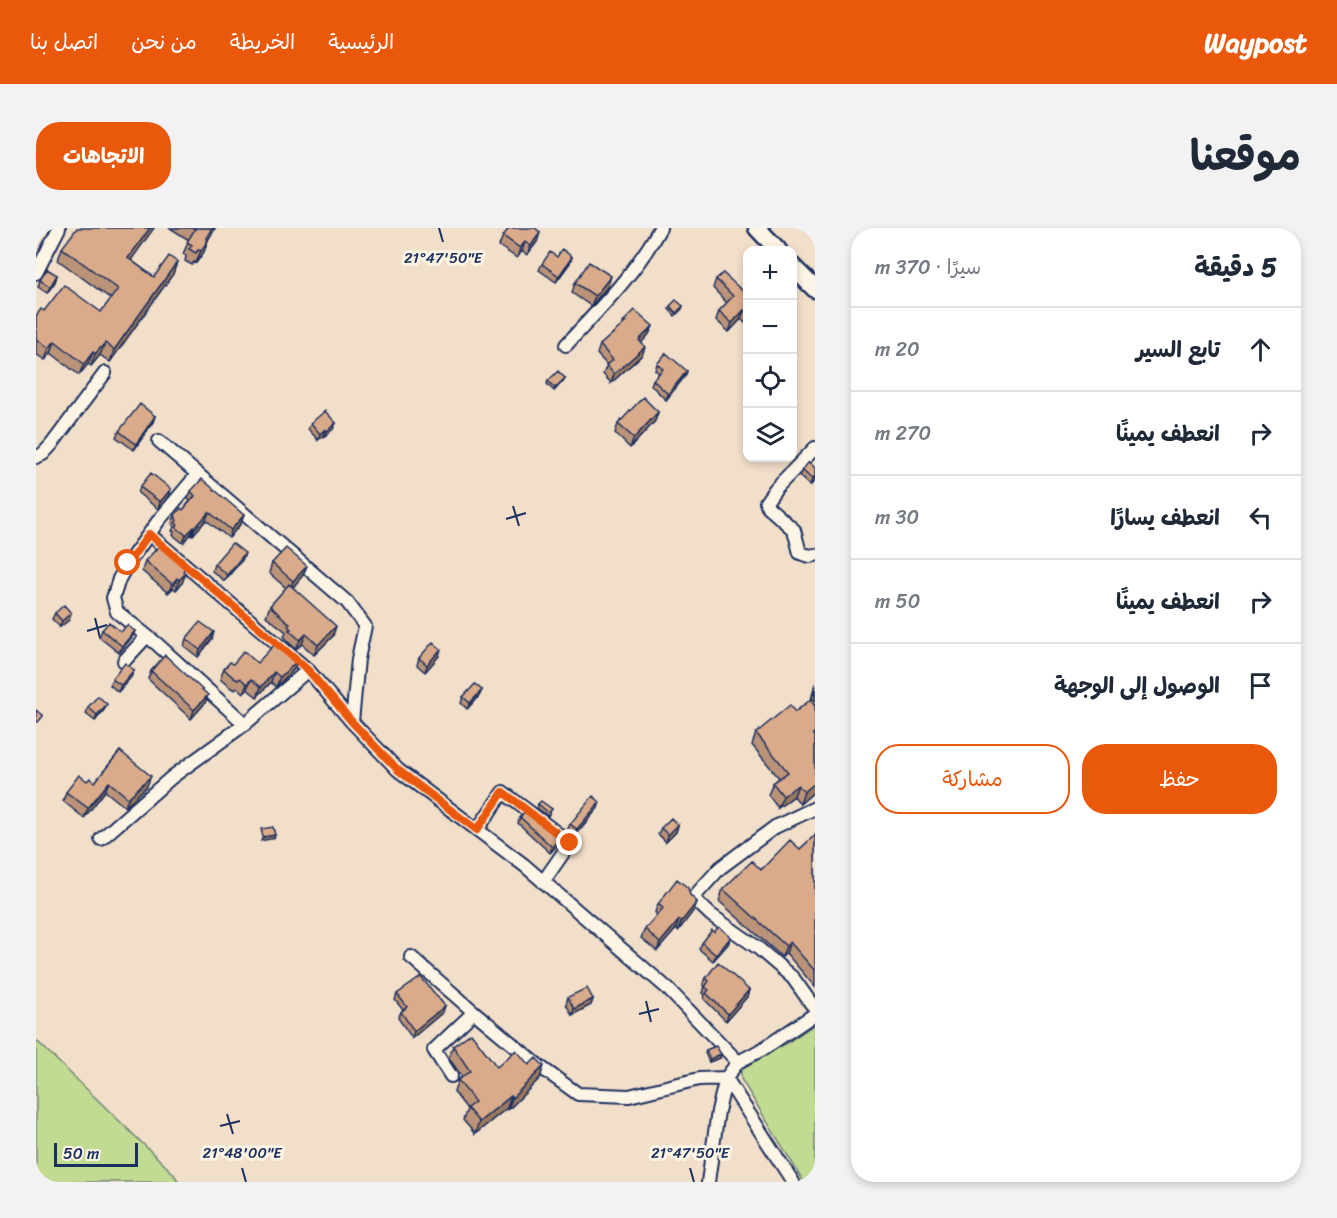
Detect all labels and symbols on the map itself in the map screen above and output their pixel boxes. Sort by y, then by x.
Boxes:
text: 21°47'50"E [404,245,484,271]
route start [114,549,140,575]
route end [556,829,582,855]
scale bar [54,1140,138,1168]
text: 21°48'00"E [202,1140,283,1166]
text: 21°47'50"E [651,1140,731,1166]

